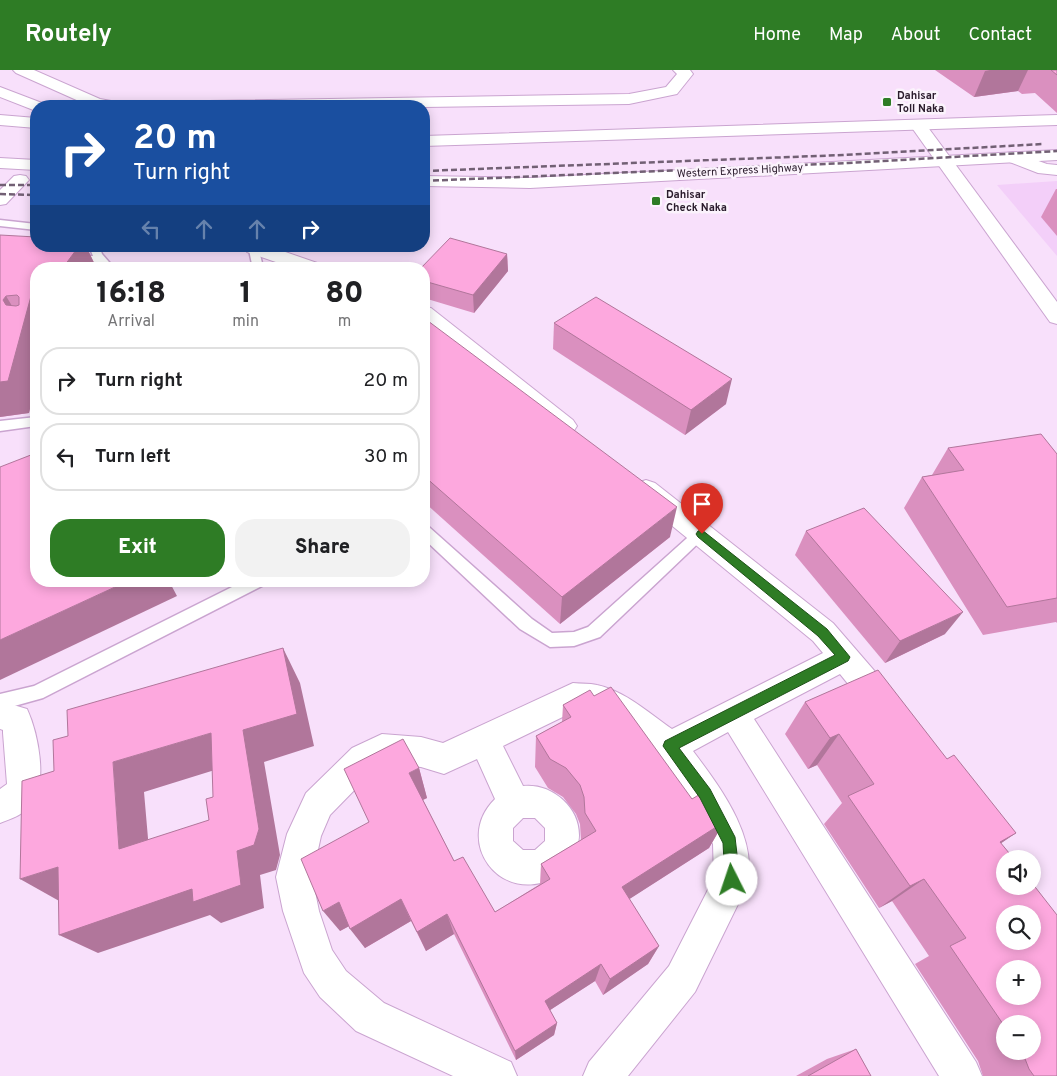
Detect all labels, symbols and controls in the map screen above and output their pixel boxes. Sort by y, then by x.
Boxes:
text: Routely [25,20,112,50]
text: Home [753,24,801,47]
text: Map [829,24,863,47]
text: About [891,24,940,47]
text: Contact [968,24,1032,47]
place label: Dahisar Toll Naka [897,89,944,116]
marker: Dahisar Toll Naka [881,96,893,108]
text: 20 m [133,117,217,161]
icon: right [50,120,115,185]
text: Turn right [133,160,230,187]
street label: Western Express Highway [677,161,804,181]
place label: Dahisar Check Naka [666,188,727,215]
marker: Dahisar Check Naka [650,195,662,207]
icon: left [137,215,165,243]
icon: ahead [190,215,218,243]
icon: ahead [243,215,271,243]
icon: right [296,215,324,243]
text: 16:18 [96,276,166,313]
text: 1 [239,276,252,313]
text: 80 [325,276,364,313]
text: Arrival [107,312,155,332]
text: min [232,312,259,332]
text: m [338,312,351,332]
icon: right [52,367,80,395]
text: Turn right [95,369,183,393]
text: 20 m [364,369,408,393]
icon: left [52,443,80,471]
text: Turn left [95,445,171,469]
text: 30 m [364,445,408,469]
pin [681,483,723,534]
icon: arrive [688,490,716,518]
button: Exit [50,519,225,577]
button: Share [235,519,410,577]
map controls [996,850,1041,1060]
button: sound [996,850,1041,895]
position arrow [705,853,757,905]
button: search [996,905,1041,950]
button: + [996,960,1041,1005]
button: − [996,1015,1041,1060]

